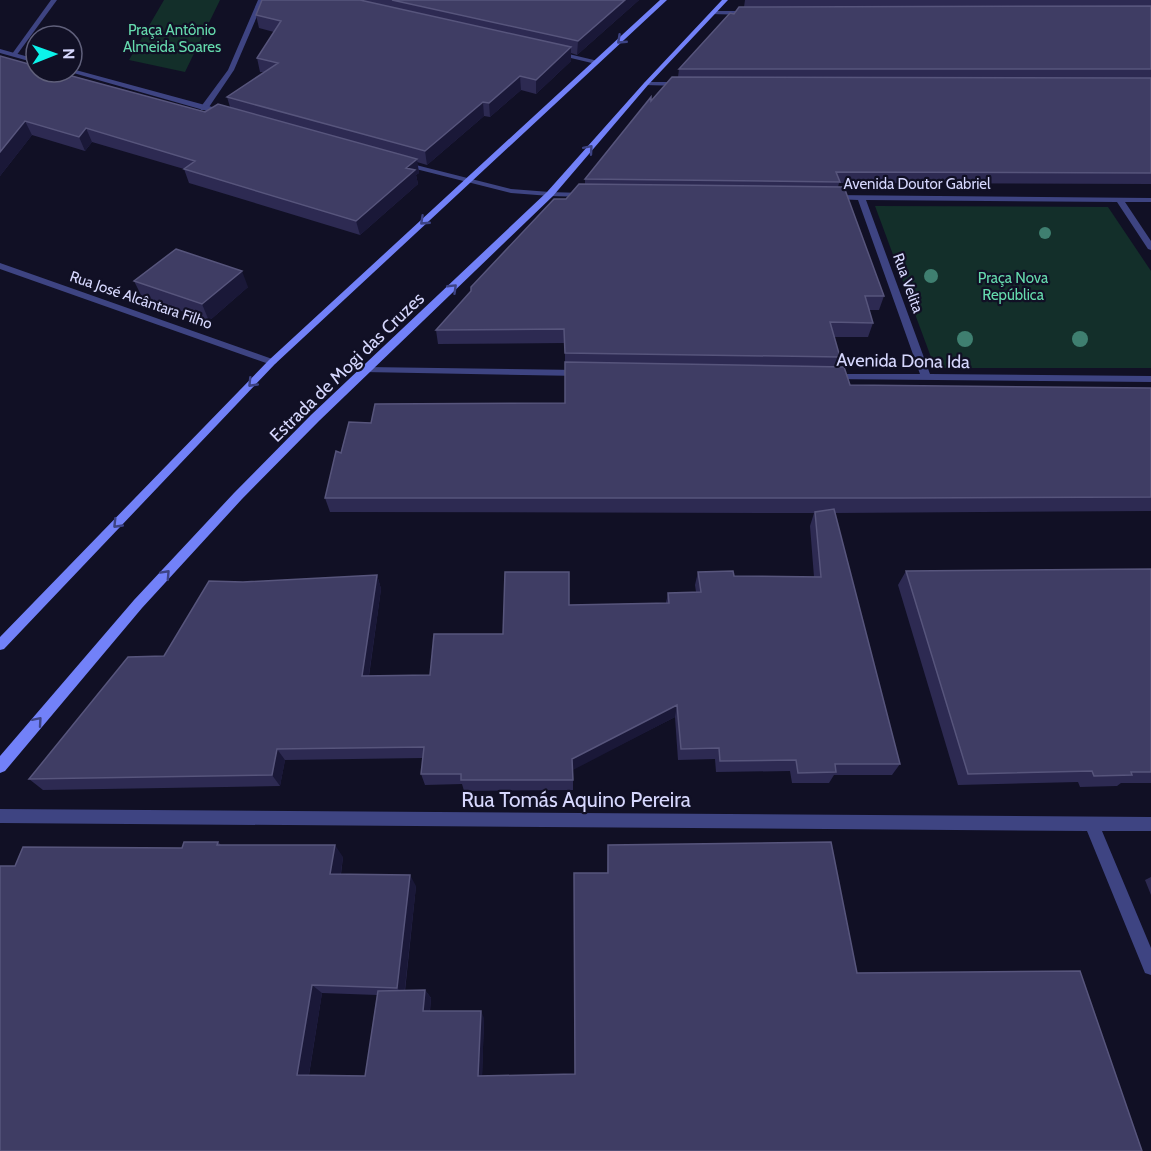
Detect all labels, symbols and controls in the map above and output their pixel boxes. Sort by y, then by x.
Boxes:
park label: Praça Antônio Almeida Soares [123,21,221,56]
north arrow [24,24,84,84]
one-way arrow [617,32,628,43]
text: N [59,48,78,60]
one-way arrow [582,145,593,156]
street label: Avenida Doutor Gabriel [843,175,991,193]
one-way arrow [421,214,431,225]
street label: Rua Velita [889,251,927,316]
street label: Rua José Alcântara Filho [67,267,215,333]
park label: Praça Nova República [978,269,1049,304]
one-way arrow [446,284,456,295]
street label: Estrada de Mogi das Cruzes [265,287,429,447]
street label: Avenida Dona Ida [836,349,970,373]
one-way arrow [248,377,259,387]
one-way arrow [113,516,124,527]
one-way arrow [159,570,170,581]
one-way arrow [31,717,42,728]
street label: Rua Tomás Aquino Pereira [461,787,691,812]

